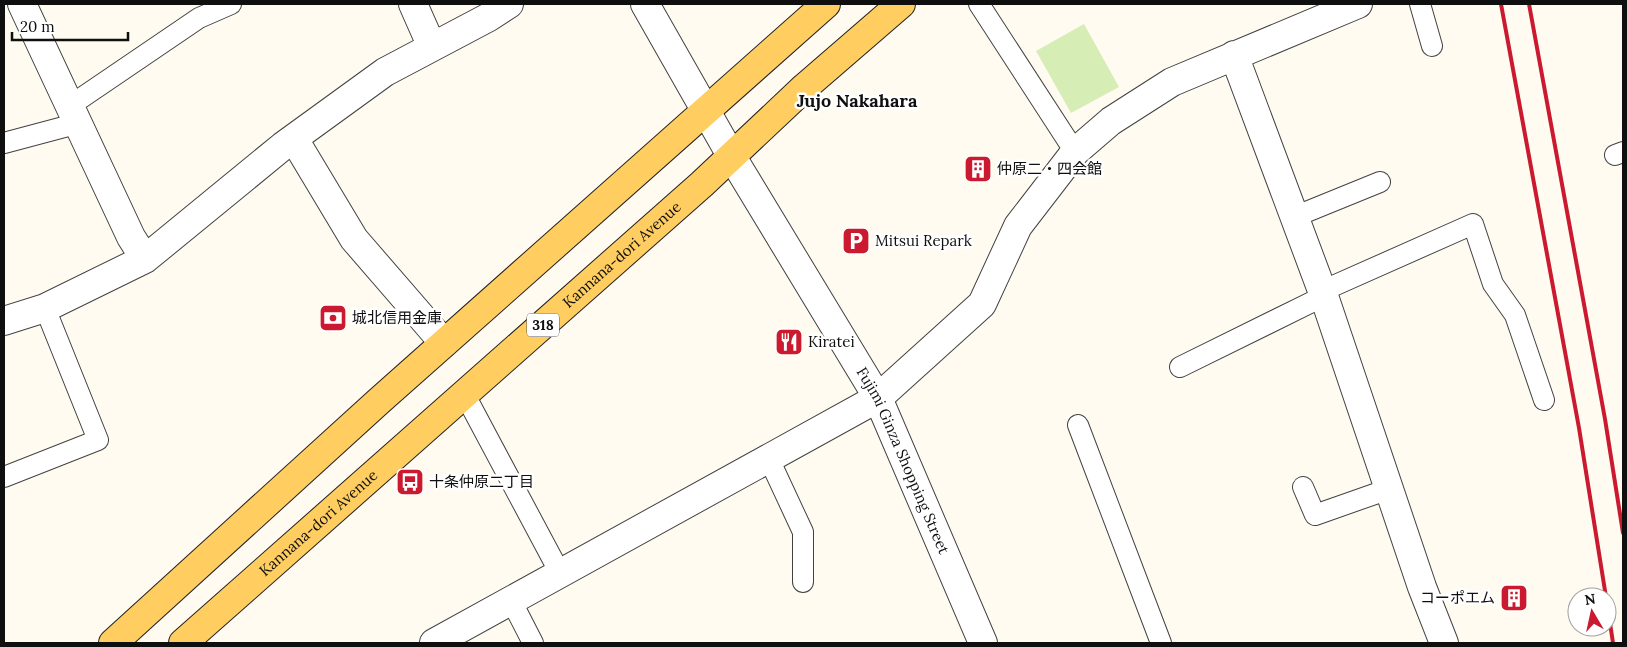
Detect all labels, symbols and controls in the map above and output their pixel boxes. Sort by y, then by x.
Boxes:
scale bar [12,10,129,42]
text: 20 m [20,17,55,36]
district label: Jujo Nakahara [797,89,918,112]
building icon: 仲原二・四会館 [963,154,993,184]
place label: 仲原二・四会館 [997,159,1102,178]
street label: Kannana-dori Avenue [559,197,685,312]
parking icon: Mitsui Repark [841,226,871,256]
place label: Mitsui Repark [875,231,972,250]
bank icon: 城北信用金庫 [318,303,348,333]
place label: 城北信用金庫 [352,308,442,327]
road number: 318 [527,314,559,336]
restaurant icon: Kiratei [774,327,804,357]
place label: Kiratei [808,332,855,351]
street label: Fujimi Ginza Shopping Street [852,363,954,557]
street label: Kannana-dori Avenue [255,465,381,580]
bus stop icon: 十条仲原二丁目 [395,467,425,497]
place label: 十条仲原二丁目 [429,472,534,491]
building icon: コーポエム [1499,583,1529,613]
north arrow [1567,587,1617,637]
place label: コーポエム [1420,588,1495,607]
text: N [1583,589,1597,609]

